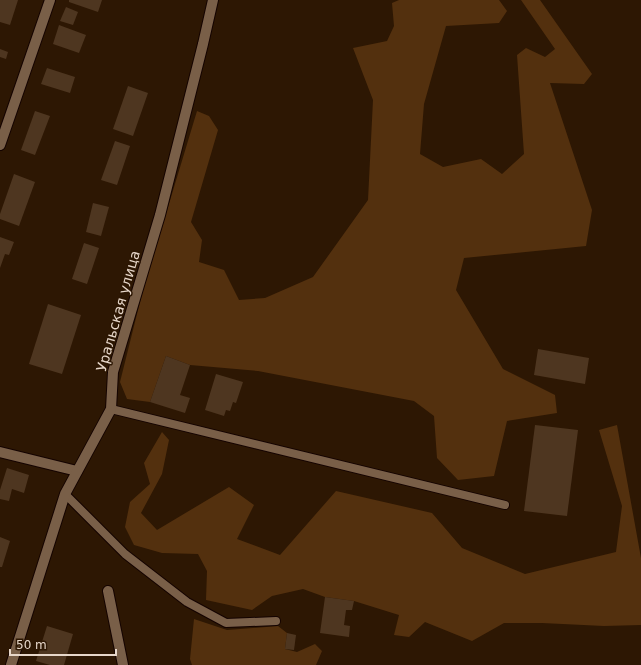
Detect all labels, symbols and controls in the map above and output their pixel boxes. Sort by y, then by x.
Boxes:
street label: Уральская улица [93,249,143,373]
scale bar [10,631,116,657]
text: 50 m [16,638,47,652]

